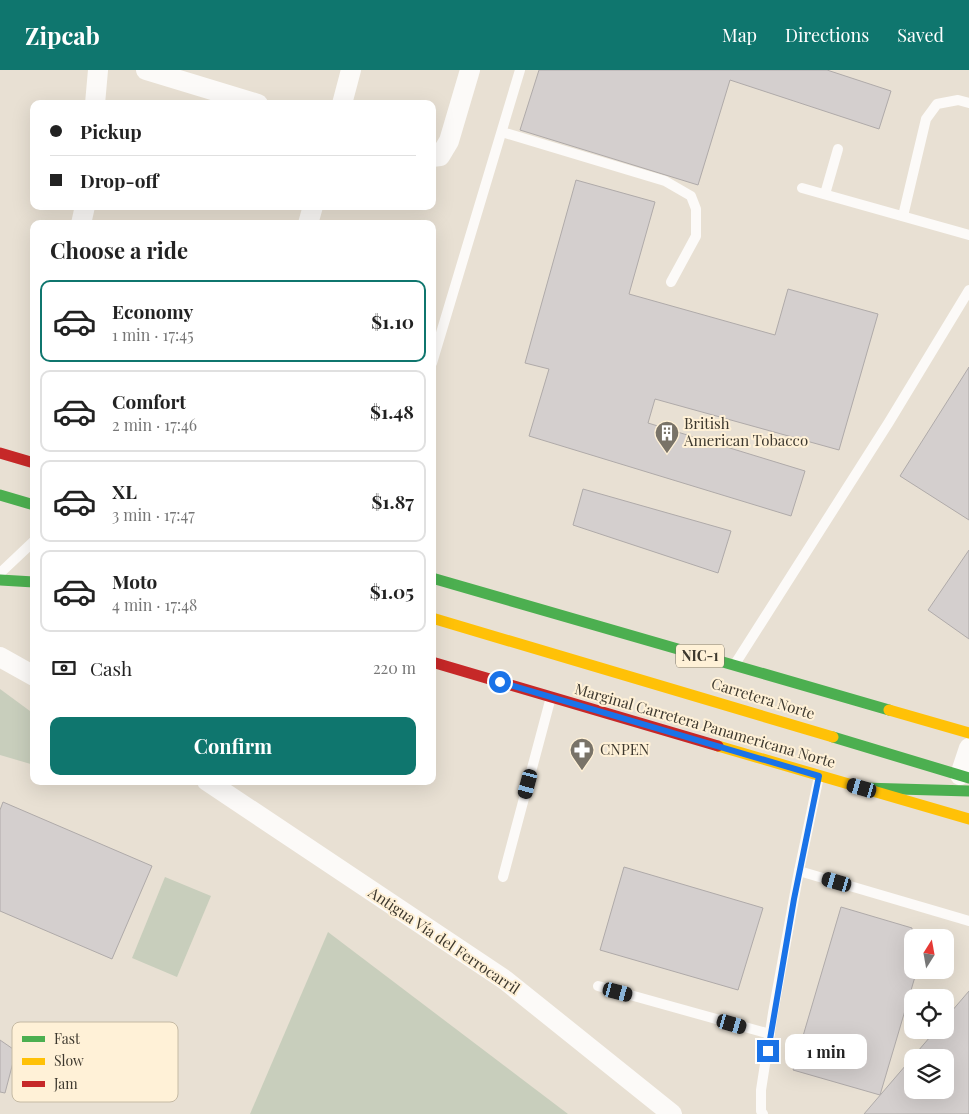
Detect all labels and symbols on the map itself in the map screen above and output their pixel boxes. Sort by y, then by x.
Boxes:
place label: British American Tobacco [683,413,808,450]
building icon: British American Tobacco [654,420,680,454]
road number: NIC-1 [676,644,724,668]
route start [489,671,511,693]
street label: Carretera Norte [709,673,817,723]
street label: Marginal Carretera Panamericana Norte [573,678,838,772]
pharmacy icon: CNPEN [569,737,595,771]
place label: CNPEN [600,739,650,759]
car [516,768,539,800]
car [845,777,878,799]
car [820,871,853,893]
street label: Antigua Vía del Ferrocarril [364,881,524,998]
north arrow [904,929,954,979]
car [601,981,634,1003]
car [715,1013,748,1035]
legend [12,1022,178,1102]
text: Fast [54,1029,81,1048]
callout: 1 min [786,1034,868,1068]
route end [757,1040,779,1062]
text: Slow [54,1051,84,1070]
text: Jam [53,1074,78,1093]

